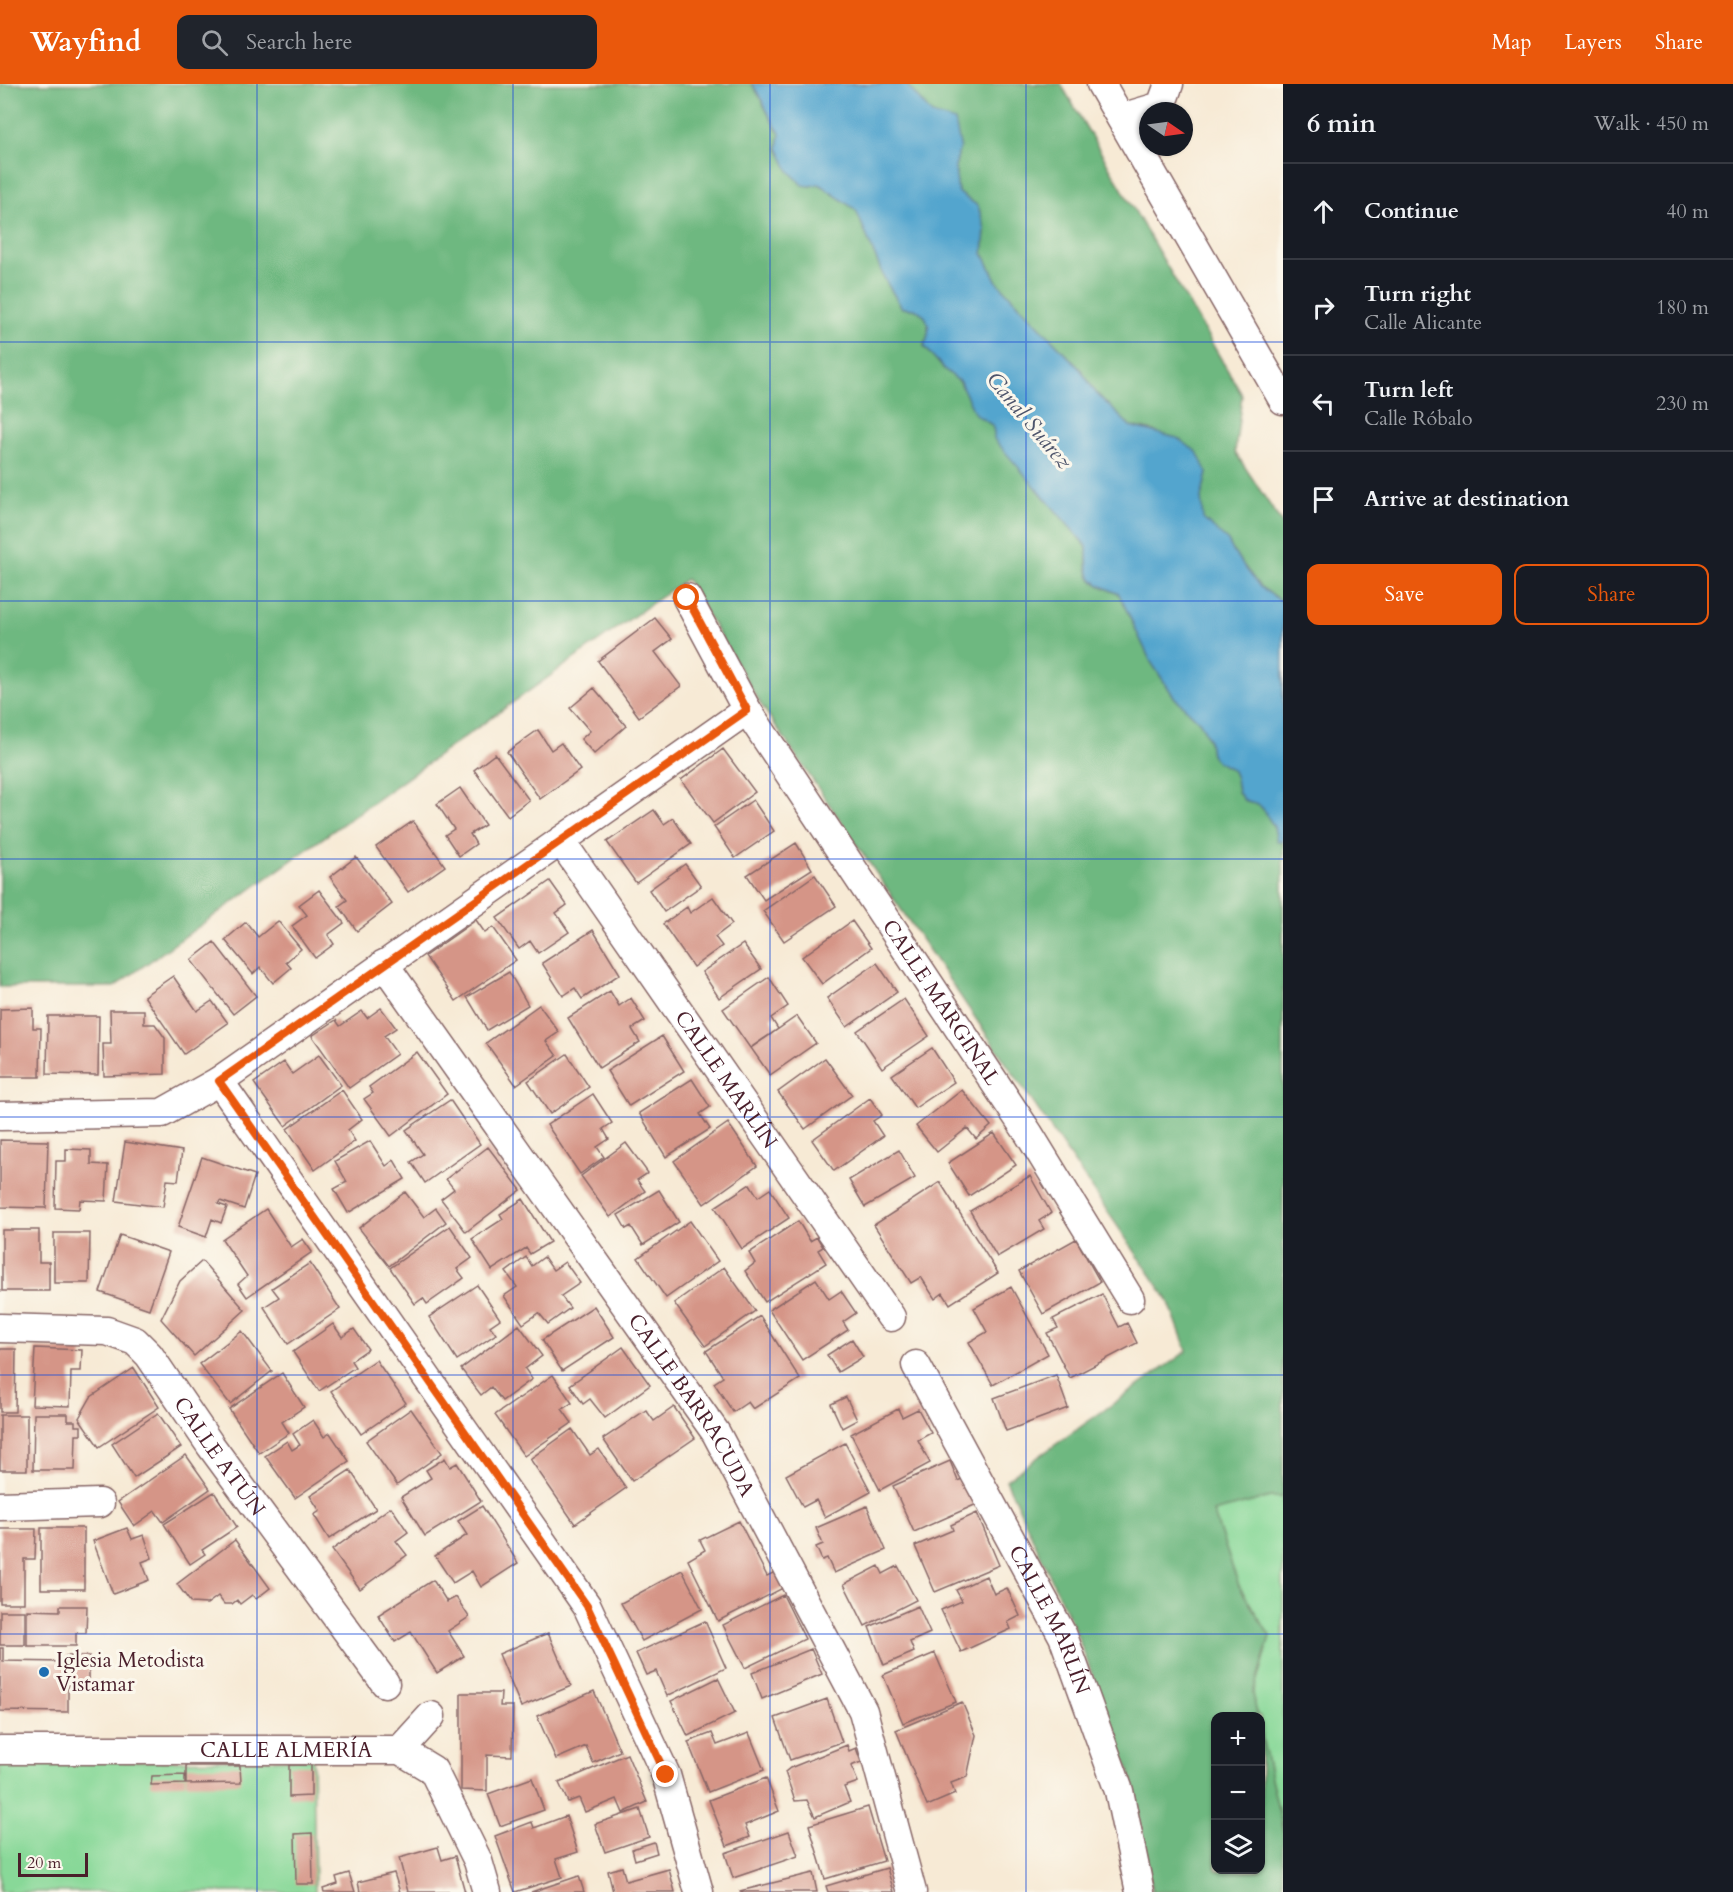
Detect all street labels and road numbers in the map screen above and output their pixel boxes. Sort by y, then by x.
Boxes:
street label: CALLE MARGINAL [875,914,1007,1091]
street label: CALLE MARLÍN [668,1005,784,1155]
street label: CALLE BARRACUDA [621,1308,761,1502]
street label: CALLE ATÚN [167,1391,272,1522]
street label: CALLE MARLÍN [1001,1540,1097,1698]
street label: CALLE ALMERÍA [200,1736,372,1765]

